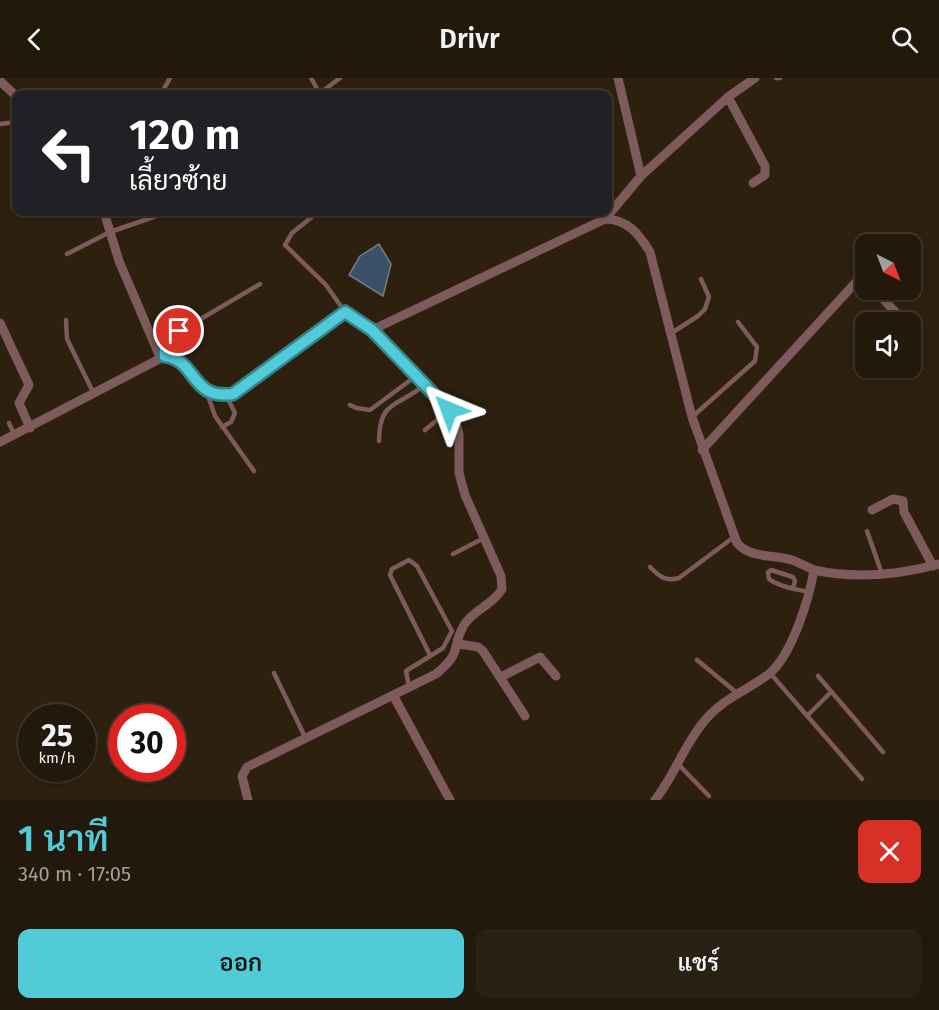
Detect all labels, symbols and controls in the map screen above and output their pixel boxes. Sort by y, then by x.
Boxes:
icon: back [18,23,51,56]
text: Drivr [439,23,500,55]
icon: search [888,23,921,56]
text: 120 m [129,110,240,160]
icon: left [30,114,108,192]
text: เลี้ยวซ้าย [129,165,227,197]
north arrow [855,234,921,300]
map controls [855,234,921,378]
pin [153,305,204,356]
button: sound [855,312,921,378]
icon: arrive [162,314,195,347]
position arrow [417,378,481,442]
speed limit sign: 30 [108,704,186,782]
text: 25 [41,718,73,754]
text: km/h [38,749,76,767]
text: 1 นาที [18,817,109,861]
button: close [858,820,921,883]
text: 340 m · 17:05 [18,862,131,886]
button: ออก [18,929,464,998]
button: แชร์ [476,929,921,998]

